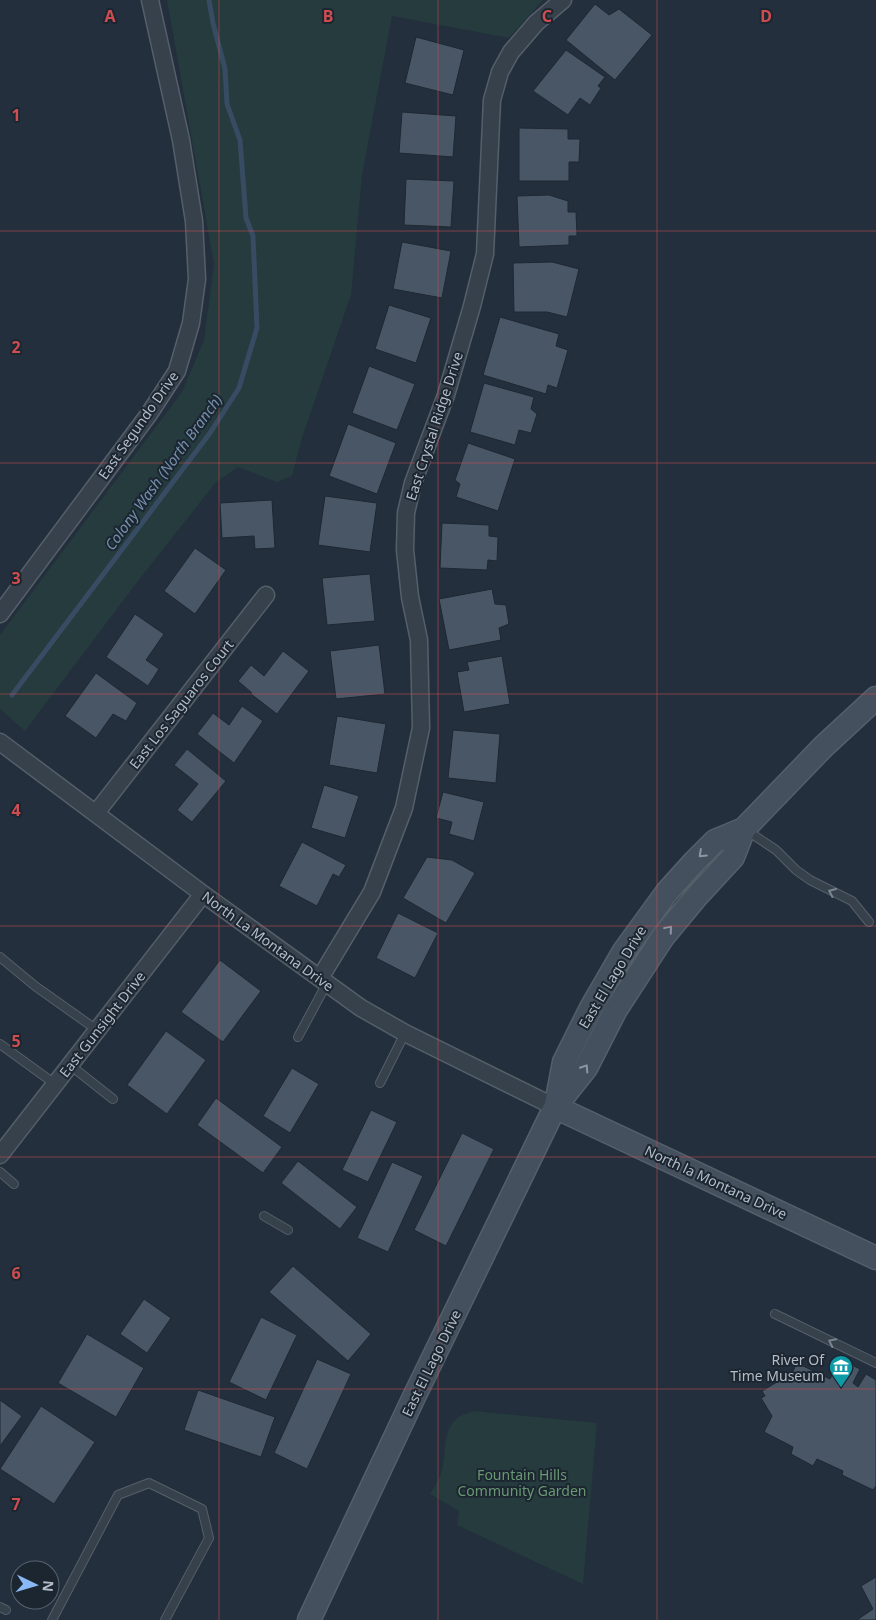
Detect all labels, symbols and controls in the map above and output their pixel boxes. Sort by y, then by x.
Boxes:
text: A [104,5,116,27]
text: B [323,5,333,27]
text: C [542,5,552,27]
text: D [760,5,772,27]
text: 1 [11,104,21,126]
text: 2 [11,336,21,358]
street label: East Crystal Ridge Drive [401,349,467,503]
street label: East Segundo Drive [94,367,183,483]
water label: Colony Wash (North Branch) [100,390,226,554]
text: 3 [11,567,21,589]
street label: East Los Saguaros Court [125,636,237,772]
text: 4 [11,799,21,821]
one-way arrow [699,848,708,857]
street label: North La Montana Drive [198,887,338,995]
one-way arrow [828,888,837,898]
street label: East El Lago Drive [574,922,650,1032]
one-way arrow [664,926,673,935]
street label: East Gunsight Drive [55,967,149,1081]
text: 5 [11,1030,21,1052]
one-way arrow [578,1064,588,1073]
street label: North la Montana Drive [642,1141,790,1223]
text: 6 [11,1262,21,1284]
street label: East El Lago Drive [397,1306,465,1420]
one-way arrow [828,1338,837,1348]
place label: River Of Time Museum [730,1350,825,1385]
museum icon: River Of Time Museum [828,1354,854,1388]
park label: Fountain Hills Community Garden [458,1465,586,1500]
text: 7 [11,1493,21,1515]
north arrow [10,1560,60,1610]
text: N [38,1580,58,1593]

